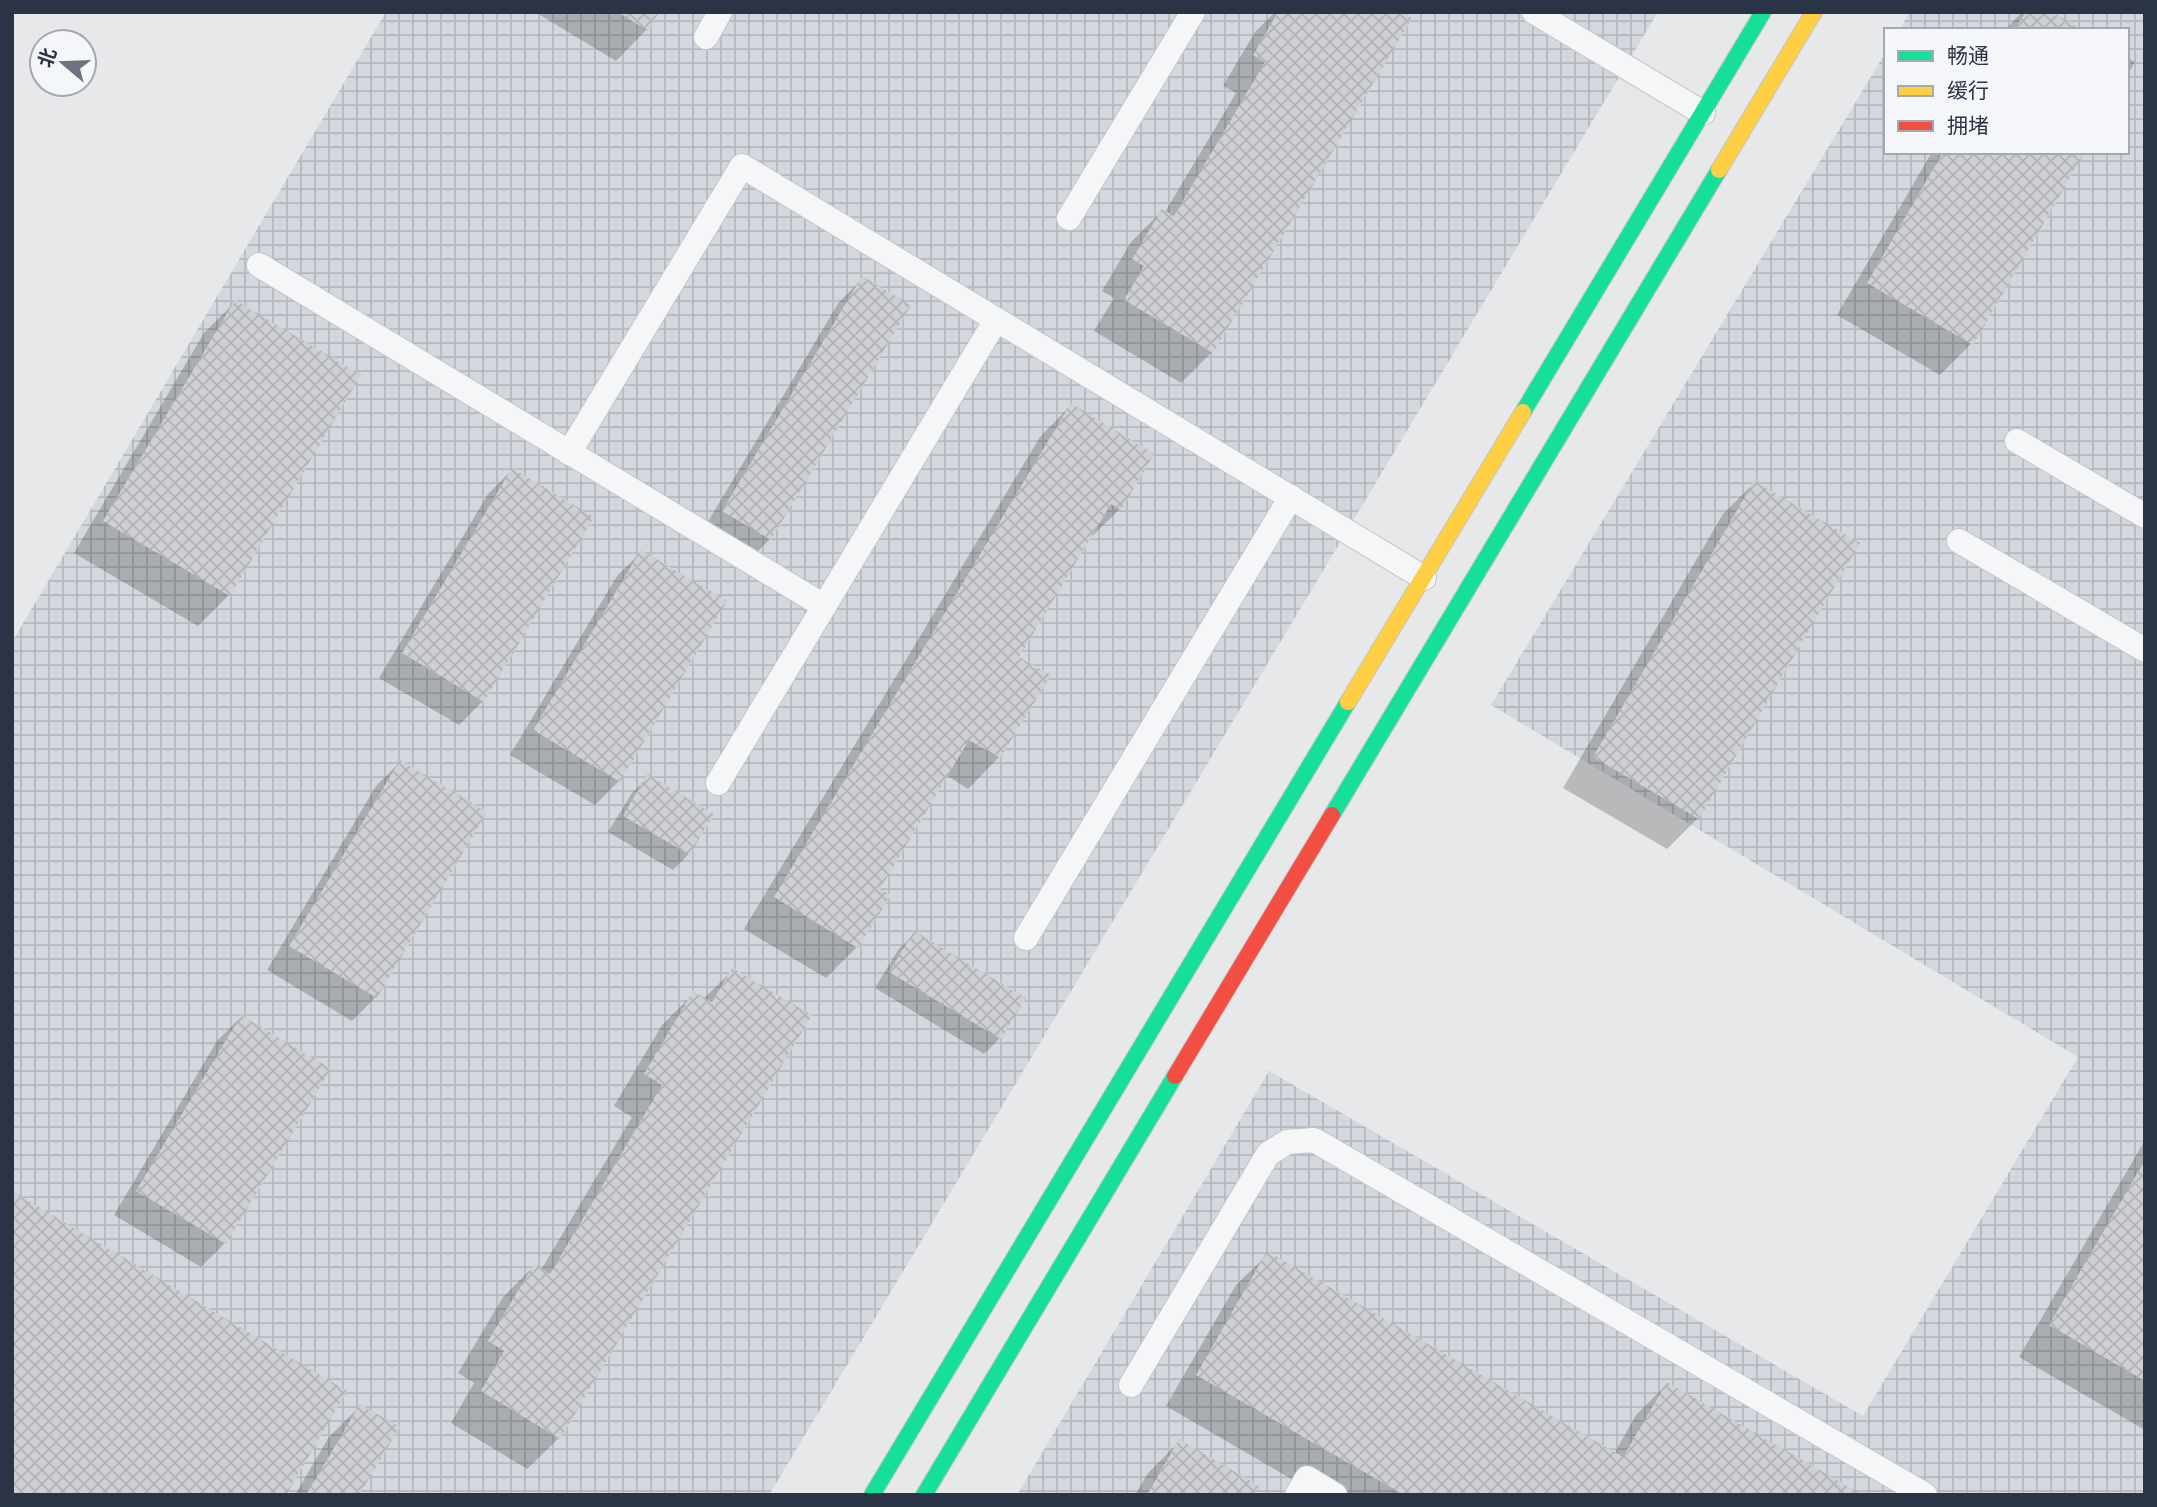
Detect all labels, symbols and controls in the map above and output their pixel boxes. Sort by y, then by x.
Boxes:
north arrow [28,28,98,98]
legend [1884,28,2129,154]
text: 畅通 [1947,44,1989,68]
text: 北 [34,45,61,70]
text: 缓行 [1947,79,1989,103]
text: 拥堵 [1947,114,1989,138]

